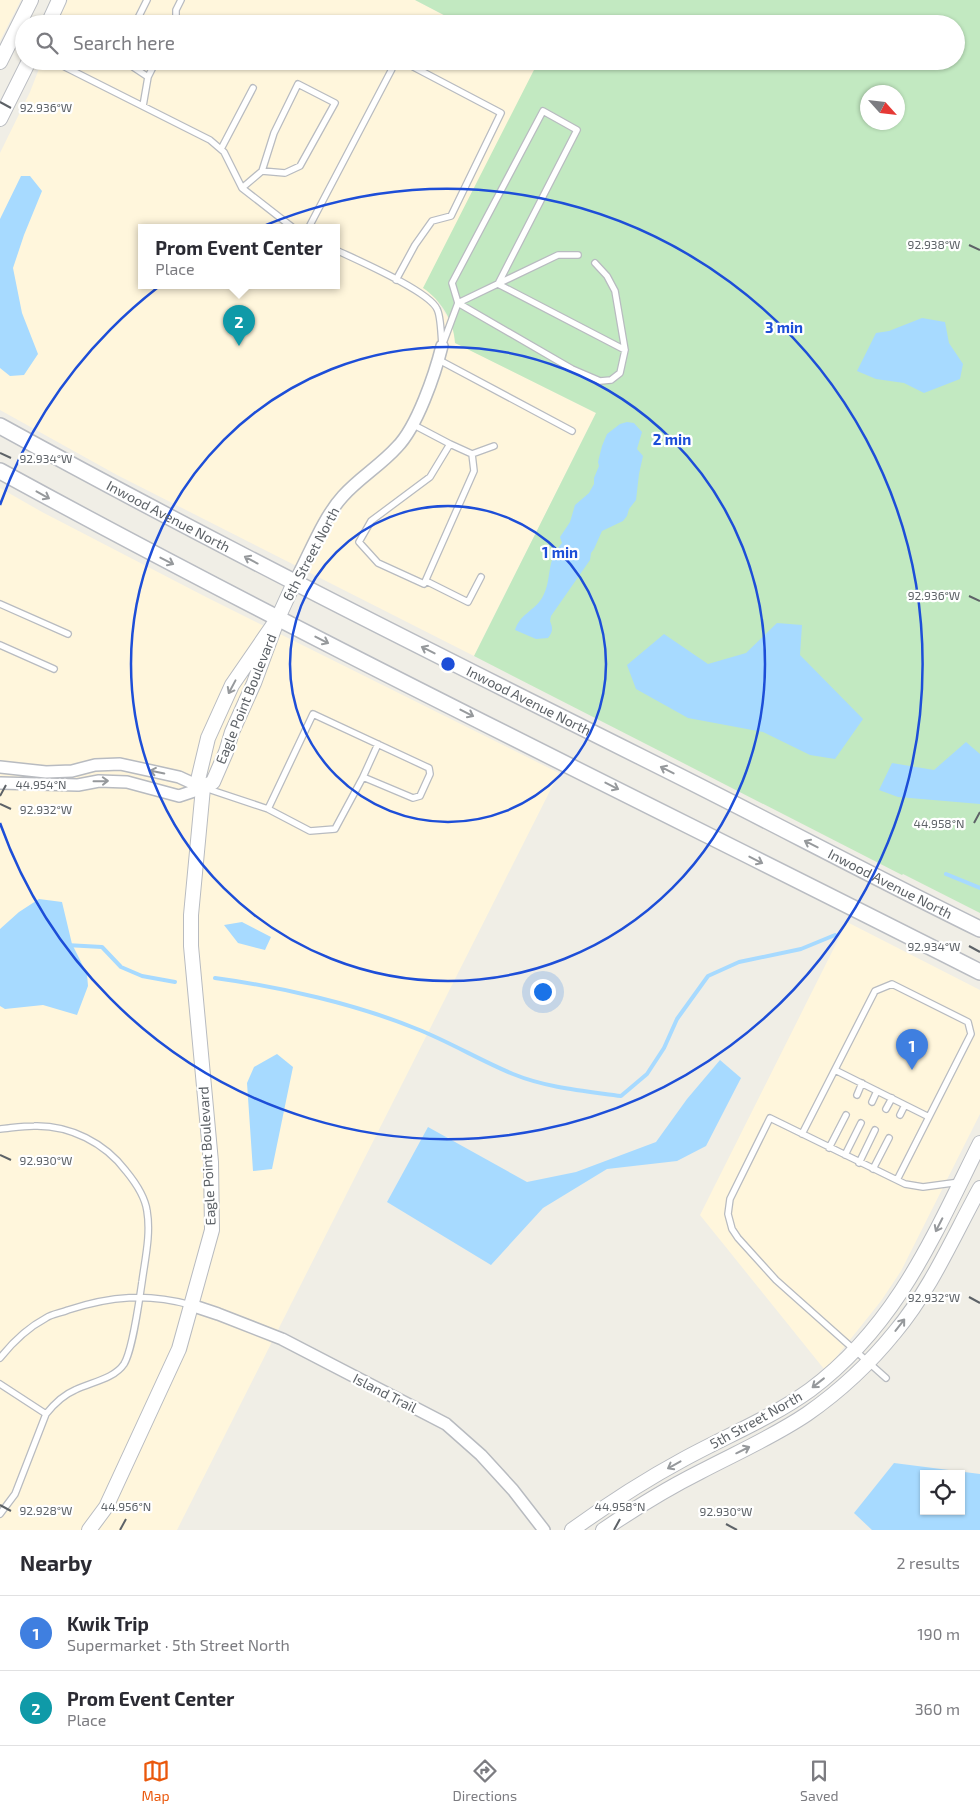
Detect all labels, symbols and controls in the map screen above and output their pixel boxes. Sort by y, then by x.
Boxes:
search box [15,15,965,70]
icon: search [33,29,61,57]
text: Search here [73,31,175,54]
north arrow [860,85,905,130]
text: 92.936°W [20,100,72,114]
popup [138,224,340,289]
text: Prom Event Center [155,236,323,259]
text: 92.938°W [908,237,960,251]
text: Place [155,259,195,278]
pin: 2 [223,305,255,346]
text: 3 min [765,318,803,336]
text: 2 min [653,430,691,448]
text: 92.934°W [19,451,73,465]
street label: Inwood Avenue North [104,476,233,555]
one-way arrow [35,490,50,500]
street label: 6th Street North [279,504,342,603]
text: 1 min [542,543,578,561]
one-way arrow [244,555,259,565]
one-way arrow [160,556,174,566]
text: 92.936°W [908,588,960,602]
street label: Eagle Point Boulevard [212,631,279,766]
one-way arrow [314,635,329,645]
one-way arrow [421,645,436,654]
centre of rings [439,655,457,673]
street label: Inwood Avenue North [464,662,594,739]
one-way arrow [227,680,237,695]
one-way arrow [459,708,474,718]
one-way arrow [660,765,675,774]
one-way arrow [150,767,166,776]
text: 44.954°N [15,777,67,791]
one-way arrow [92,777,108,786]
one-way arrow [604,782,619,792]
text: 92.932°W [20,802,72,816]
text: 44.958°N [914,816,964,830]
one-way arrow [804,839,819,849]
street label: Inwood Avenue North [825,845,955,922]
one-way arrow [749,855,764,865]
text: 92.934°W [907,939,961,953]
your location [530,979,556,1005]
pin: 1 [896,1029,928,1070]
street label: Eagle Point Boulevard [194,1086,219,1226]
text: 92.930°W [20,1153,72,1167]
one-way arrow [934,1217,943,1232]
text: 92.932°W [908,1290,960,1304]
one-way arrow [895,1319,906,1332]
street label: Island Trail [350,1369,421,1416]
one-way arrow [812,1377,825,1388]
street label: 5th Street North [707,1387,805,1452]
one-way arrow [735,1445,750,1454]
one-way arrow [667,1461,682,1470]
map controls [920,1470,965,1515]
button: locate [920,1470,965,1515]
text: 44.956°N [101,1499,151,1513]
text: 44.958°N [595,1499,645,1513]
text: 92.928°W [20,1503,72,1517]
text: 92.930°W [700,1504,752,1518]
text: Nearby [20,1550,92,1575]
text: 2 results [897,1553,960,1572]
text: Kwik Trip [67,1612,149,1635]
text: 1 [33,1624,39,1643]
text: 190 m [917,1624,960,1643]
text: Supermarket · 5th Street North [67,1635,290,1654]
text: Prom Event Center [67,1687,234,1710]
text: 2 [31,1699,41,1718]
text: 360 m [915,1699,960,1718]
text: Place [67,1710,106,1729]
tab: Map [141,1757,170,1804]
tab: Directions [453,1757,517,1804]
tab: Saved [800,1757,839,1804]

